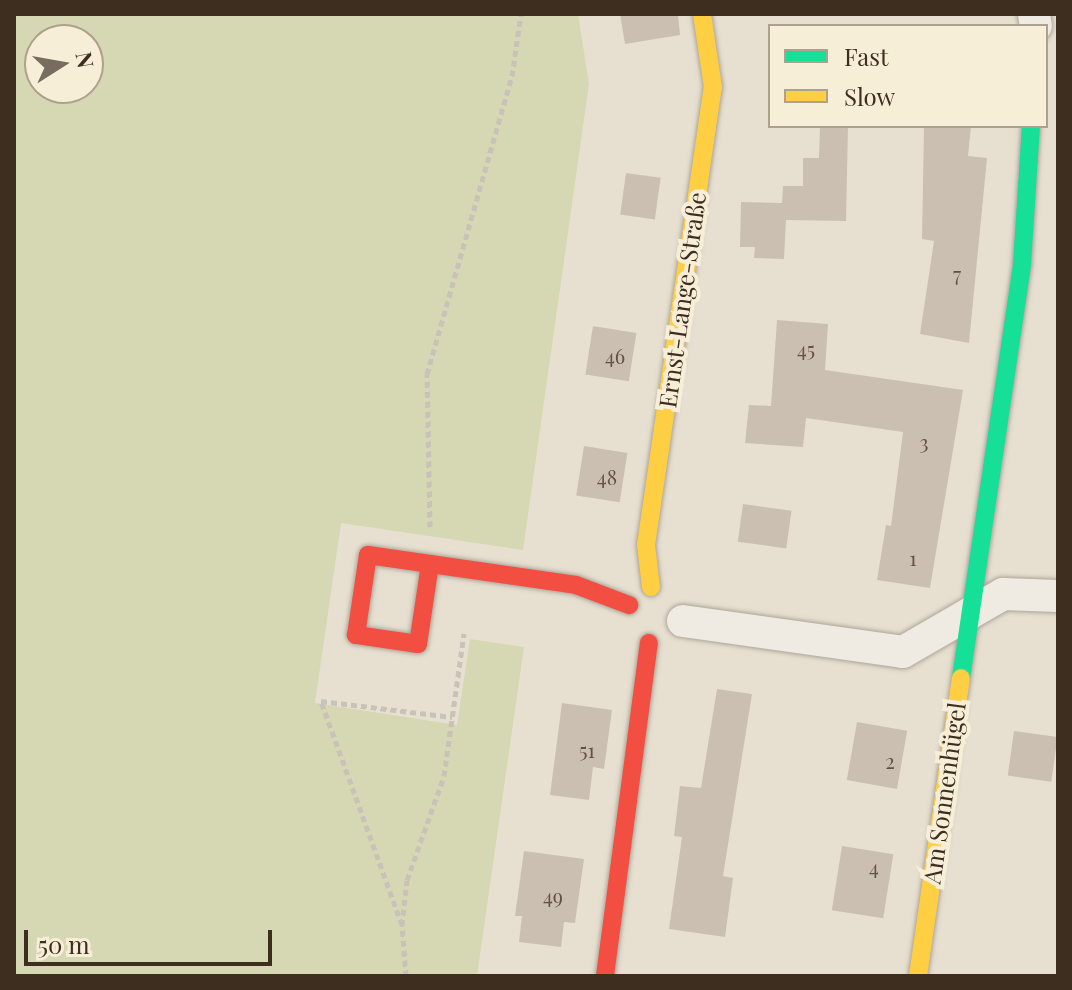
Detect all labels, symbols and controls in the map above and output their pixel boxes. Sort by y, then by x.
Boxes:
north arrow [24,24,104,104]
legend [768,24,1048,128]
text: Fast [844,40,889,72]
text: N [69,49,102,70]
text: Slow [844,80,895,112]
street label: Ernst-Lange-Straße [653,190,711,410]
house number: 7 [953,261,961,285]
house number: 45 [797,336,815,360]
house number: 46 [605,343,625,367]
house number: 3 [919,429,929,453]
house number: 48 [597,464,617,488]
house number: 1 [909,545,917,569]
street label: Am Sonnenhügel [917,700,971,886]
house number: 51 [579,737,595,761]
house number: 2 [885,748,895,772]
house number: 4 [869,854,879,878]
house number: 49 [543,883,563,907]
scale bar [28,914,276,964]
text: 50 m [38,928,90,960]

